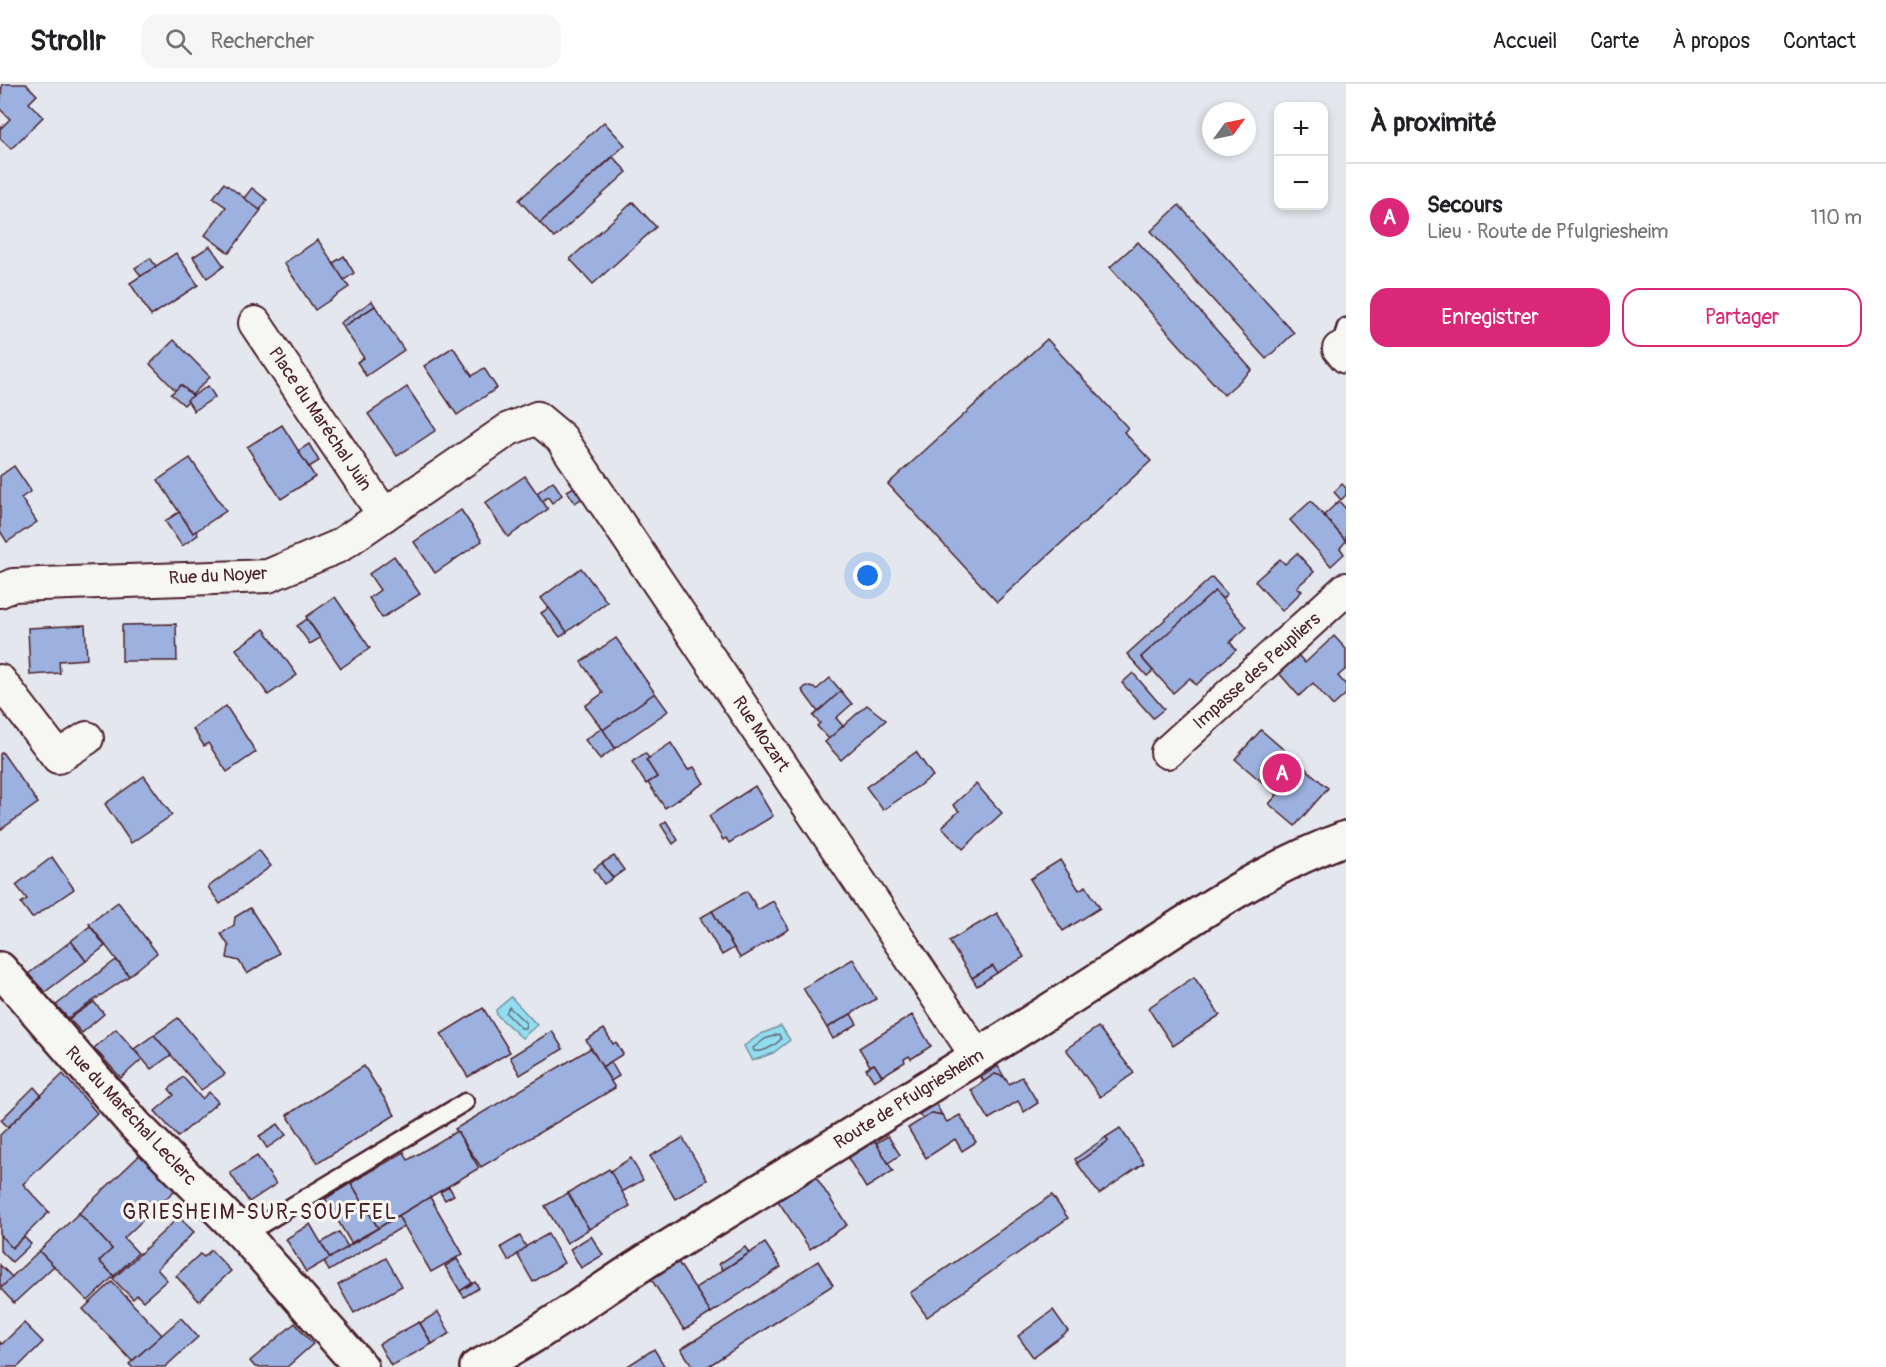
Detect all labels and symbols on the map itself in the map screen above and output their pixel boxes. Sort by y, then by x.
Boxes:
north arrow [1202,102,1256,156]
street label: Place du Maréchal Juin [263,343,377,495]
your location [853,561,882,590]
street label: Rue du Noyer [168,562,268,590]
street label: Impasse des Peupliers [1188,608,1326,734]
street label: Rue Mozart [727,692,795,777]
pin: A [1262,750,1302,796]
street label: Rue du Maréchal Leclerc [60,1041,202,1191]
street label: Route de Pfulgriesheim [830,1044,988,1154]
district label: GRIESHEIM-SUR-SOUFFEL [122,1199,398,1226]

